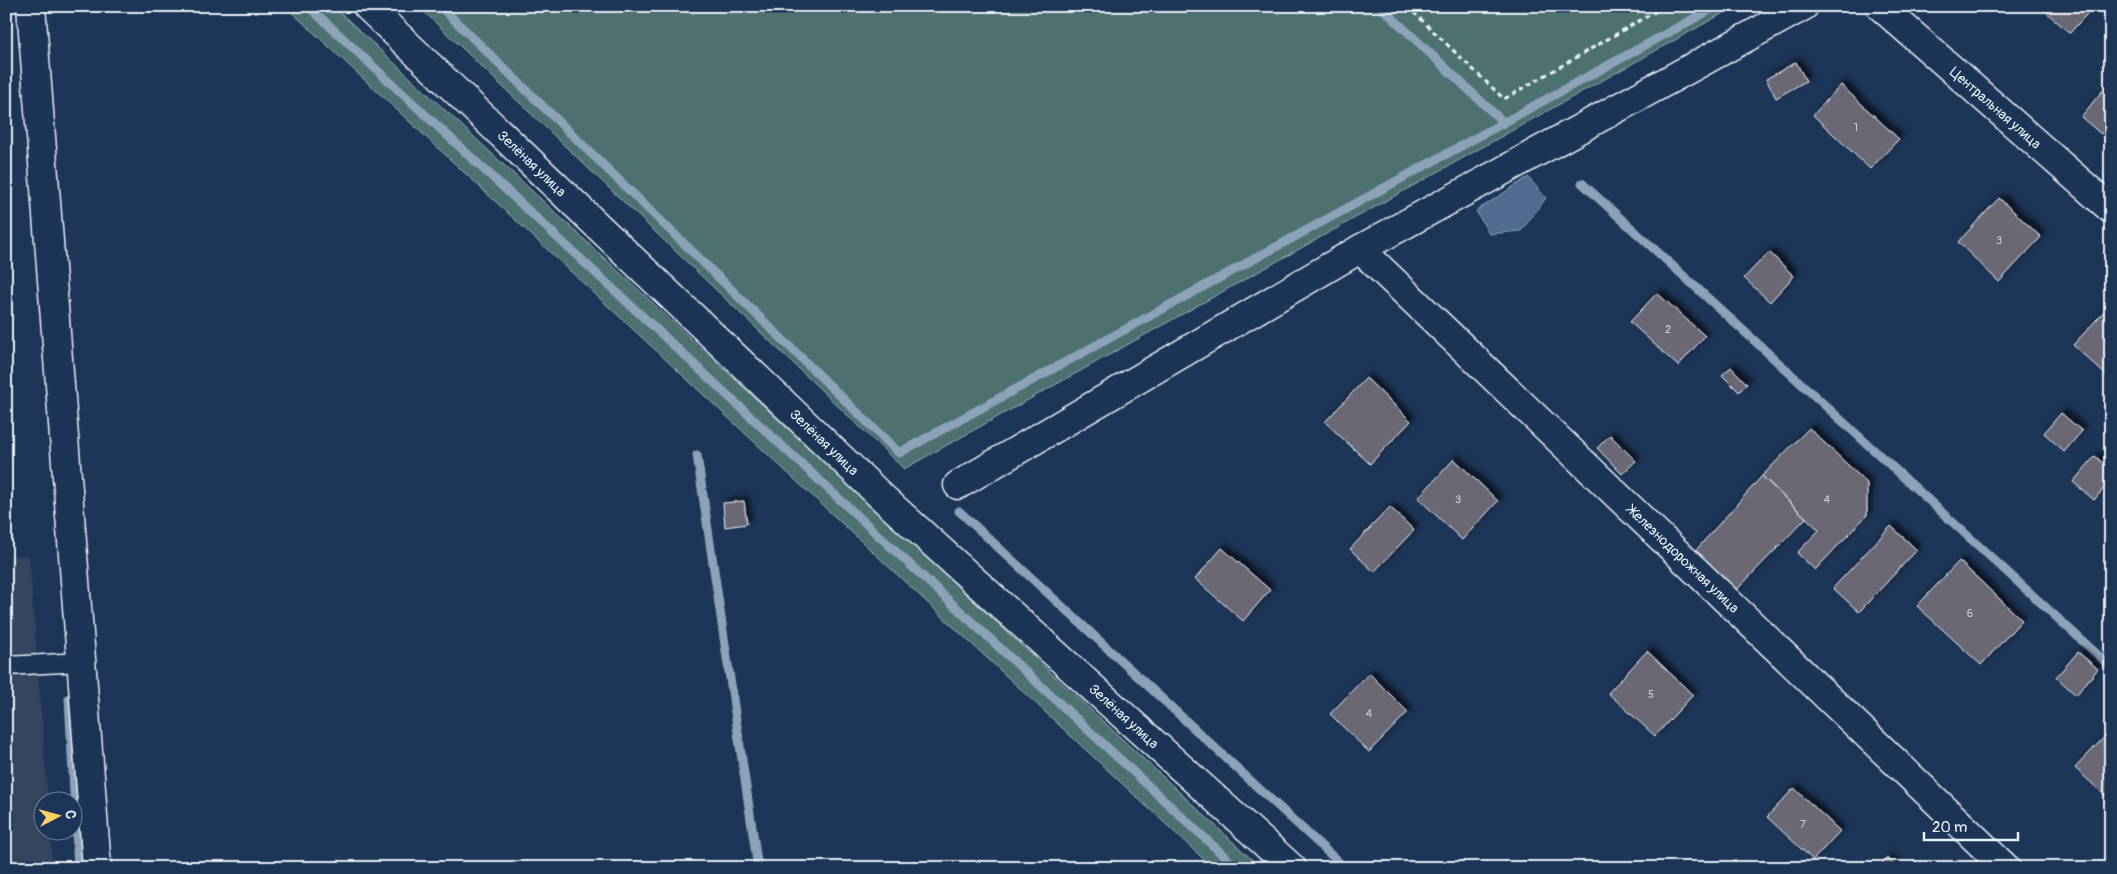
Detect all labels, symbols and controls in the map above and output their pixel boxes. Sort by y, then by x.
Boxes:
street label: Центральная улица [1947,63,2045,152]
house number: 1 [1854,121,1858,134]
street label: Зелёная улица [494,127,570,200]
house number: 3 [1996,234,2002,247]
house number: 2 [1665,323,1671,336]
street label: Зелёная улица [787,406,862,479]
house number: 3 [1455,493,1461,506]
house number: 4 [1824,493,1831,506]
street label: Железнодорожная улица [1623,500,1743,616]
house number: 6 [1967,607,1973,620]
street label: Зелёная улица [1086,680,1162,752]
house number: 5 [1648,688,1654,701]
house number: 4 [1366,707,1373,720]
north arrow [32,792,82,842]
scale bar [1924,809,2018,841]
text: С [62,810,79,820]
house number: 7 [1800,818,1806,831]
text: 20 m [1932,818,1967,837]

